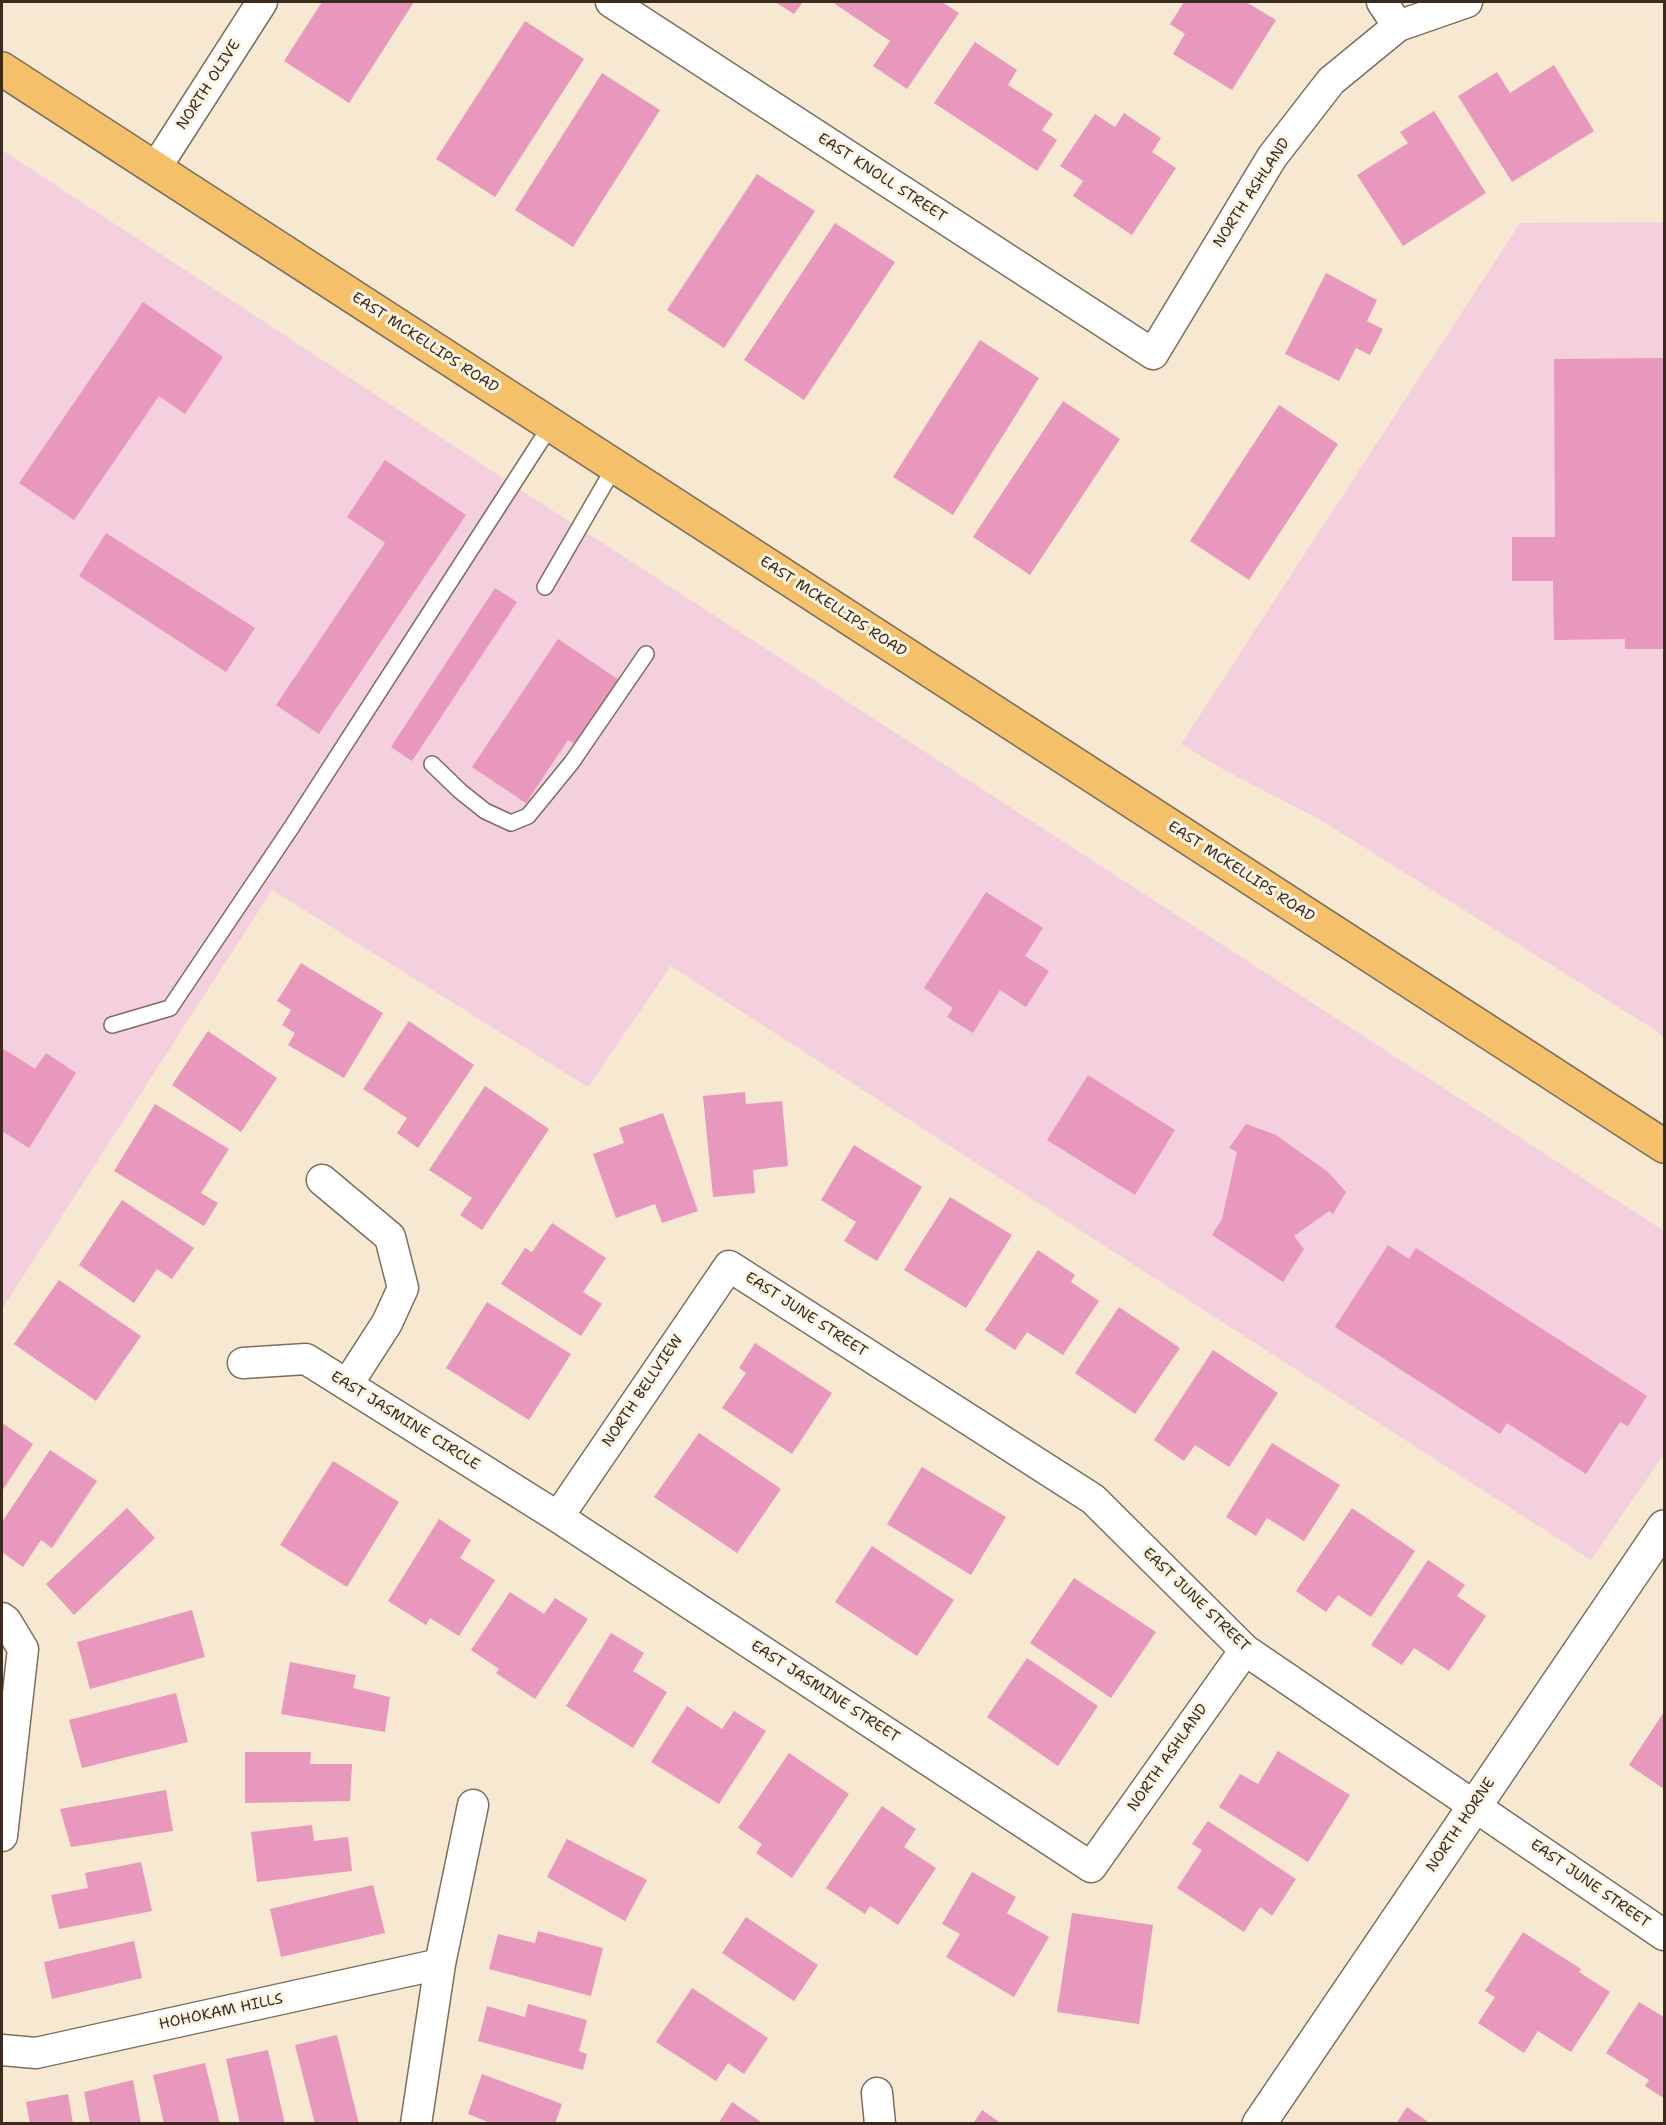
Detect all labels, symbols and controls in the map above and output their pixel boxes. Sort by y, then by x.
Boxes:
street label: NORTH OLIVE [173,37,245,133]
street label: EAST KNOLL STREET [814,130,950,226]
street label: NORTH ASHLAND [1210,135,1294,251]
street label: EAST MCKELLIPS ROAD [348,289,502,397]
street label: EAST MCKELLIPS ROAD [756,553,910,661]
street label: EAST MCKELLIPS ROAD [1164,818,1318,926]
street label: EAST JUNE STREET [741,1269,871,1361]
street label: NORTH BELLVIEW [599,1332,687,1450]
street label: EAST JASMINE CIRCLE [327,1368,483,1474]
street label: EAST JUNE STREET [1139,1544,1253,1656]
street label: EAST JASMINE STREET [747,1637,903,1747]
street label: NORTH ASHLAND [1124,1701,1212,1815]
street label: NORTH HORNE [1423,1774,1499,1876]
street label: EAST JUNE STREET [1527,1836,1653,1932]
street label: HOHOKAM HILLS [157,1990,285,2034]

